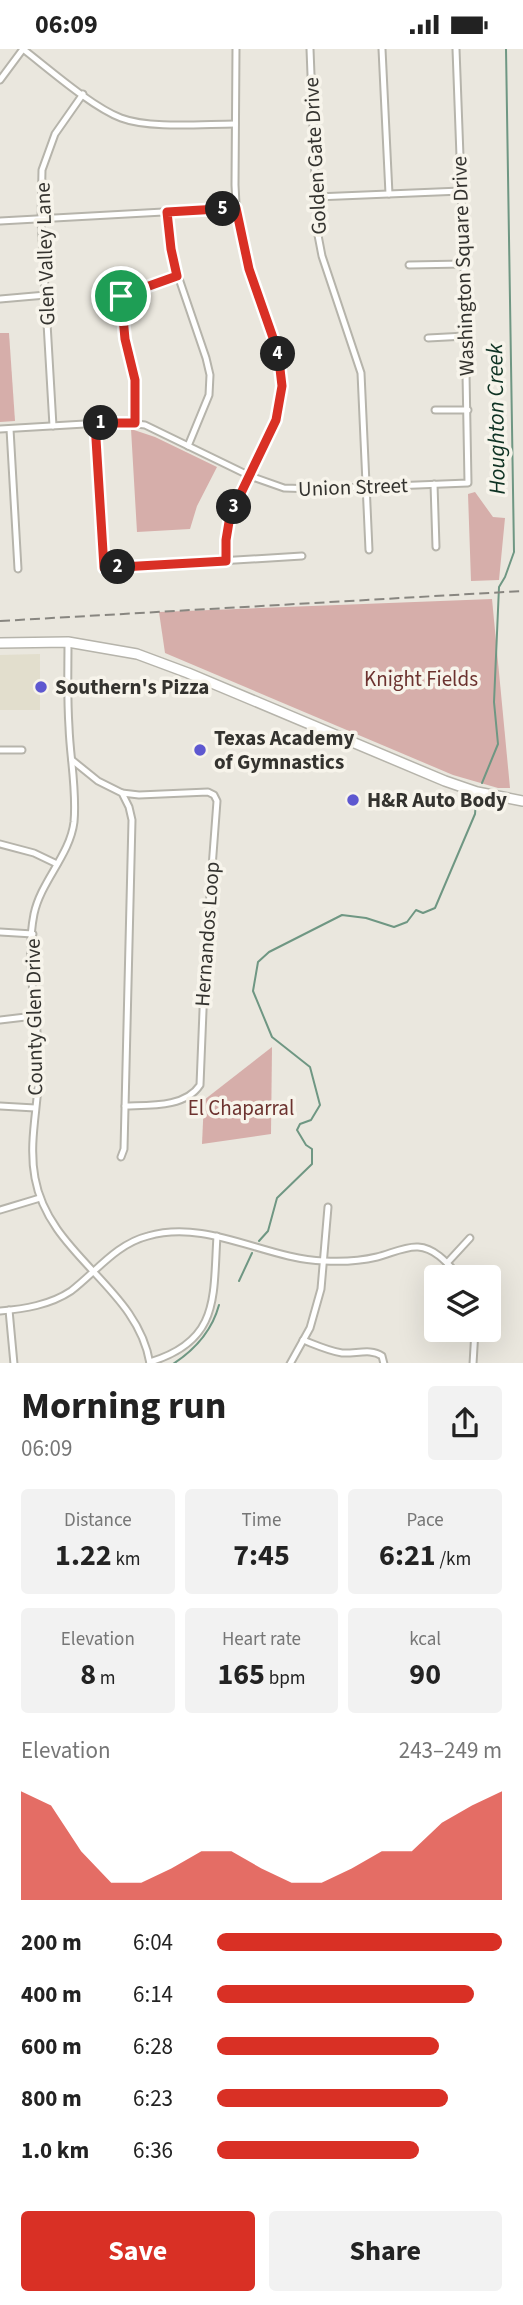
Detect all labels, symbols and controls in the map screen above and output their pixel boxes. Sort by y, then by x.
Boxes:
text: 06:09 [35,6,98,43]
street label: Golden Gate Drive [296,76,334,236]
street label: Washington Square Drive [444,155,482,377]
street label: Glen Valley Lane [28,182,62,326]
pin: 5 [206,191,241,227]
text: 5 [217,195,228,222]
pin [91,266,151,326]
icon: arrive [102,277,140,315]
pin: 4 [260,337,296,371]
text: 4 [272,340,283,367]
water label: Houghton Creek [478,342,514,495]
pin: 1 [84,405,119,441]
text: 1 [95,409,106,436]
street label: Union Street [298,470,408,504]
pin: 3 [216,489,252,525]
text: 3 [228,493,239,520]
pin: 2 [100,549,136,585]
text: 2 [112,553,123,580]
park label: Knight Fields [364,664,478,694]
place label: Southern's Pizza [55,672,209,702]
marker: Southern's Pizza [33,679,49,695]
place label: Texas Academy of Gymnastics [214,723,354,777]
marker: Texas Academy of Gymnastics [192,742,208,758]
place label: H&R Auto Body [367,785,507,815]
marker: H&R Auto Body [345,792,361,808]
street label: Hernandos Loop [187,860,227,1008]
street label: County Glen Drive [18,938,50,1096]
park label: El Chaparral [188,1093,294,1123]
map controls [424,1265,501,1342]
button: layers [424,1265,501,1342]
text: Morning run [21,1379,226,1433]
button: share [428,1386,502,1460]
text: 06:09 [21,1432,72,1465]
text: Distance [64,1507,132,1534]
text: Time [241,1507,282,1534]
text: Pace [407,1507,444,1534]
text: 1.22 [55,1534,112,1577]
text: 7:45 [233,1534,290,1577]
text: 6:21 [379,1534,436,1577]
text: km [112,1546,141,1573]
text: /km [436,1546,471,1573]
text: Elevation [61,1626,135,1653]
text: Heart rate [222,1626,301,1653]
text: kcal [409,1626,441,1653]
text: 8 [80,1653,96,1696]
text: 165 [217,1653,265,1696]
text: 90 [409,1653,441,1696]
text: m [96,1665,116,1692]
text: bpm [265,1665,306,1692]
text: Elevation [21,1734,111,1767]
text: 243–249 m [399,1734,502,1767]
text: 200 m [21,1926,82,1959]
text: 6:04 [133,1926,173,1959]
text: 400 m [21,1978,82,2011]
text: 6:14 [133,1978,173,2011]
text: 600 m [21,2030,82,2063]
text: 6:28 [133,2030,173,2063]
text: 800 m [21,2082,82,2115]
text: 6:23 [133,2082,173,2115]
text: 1.0 km [21,2134,89,2167]
text: 6:36 [133,2134,173,2167]
button: Save [21,2211,255,2291]
button: Share [269,2211,502,2291]

